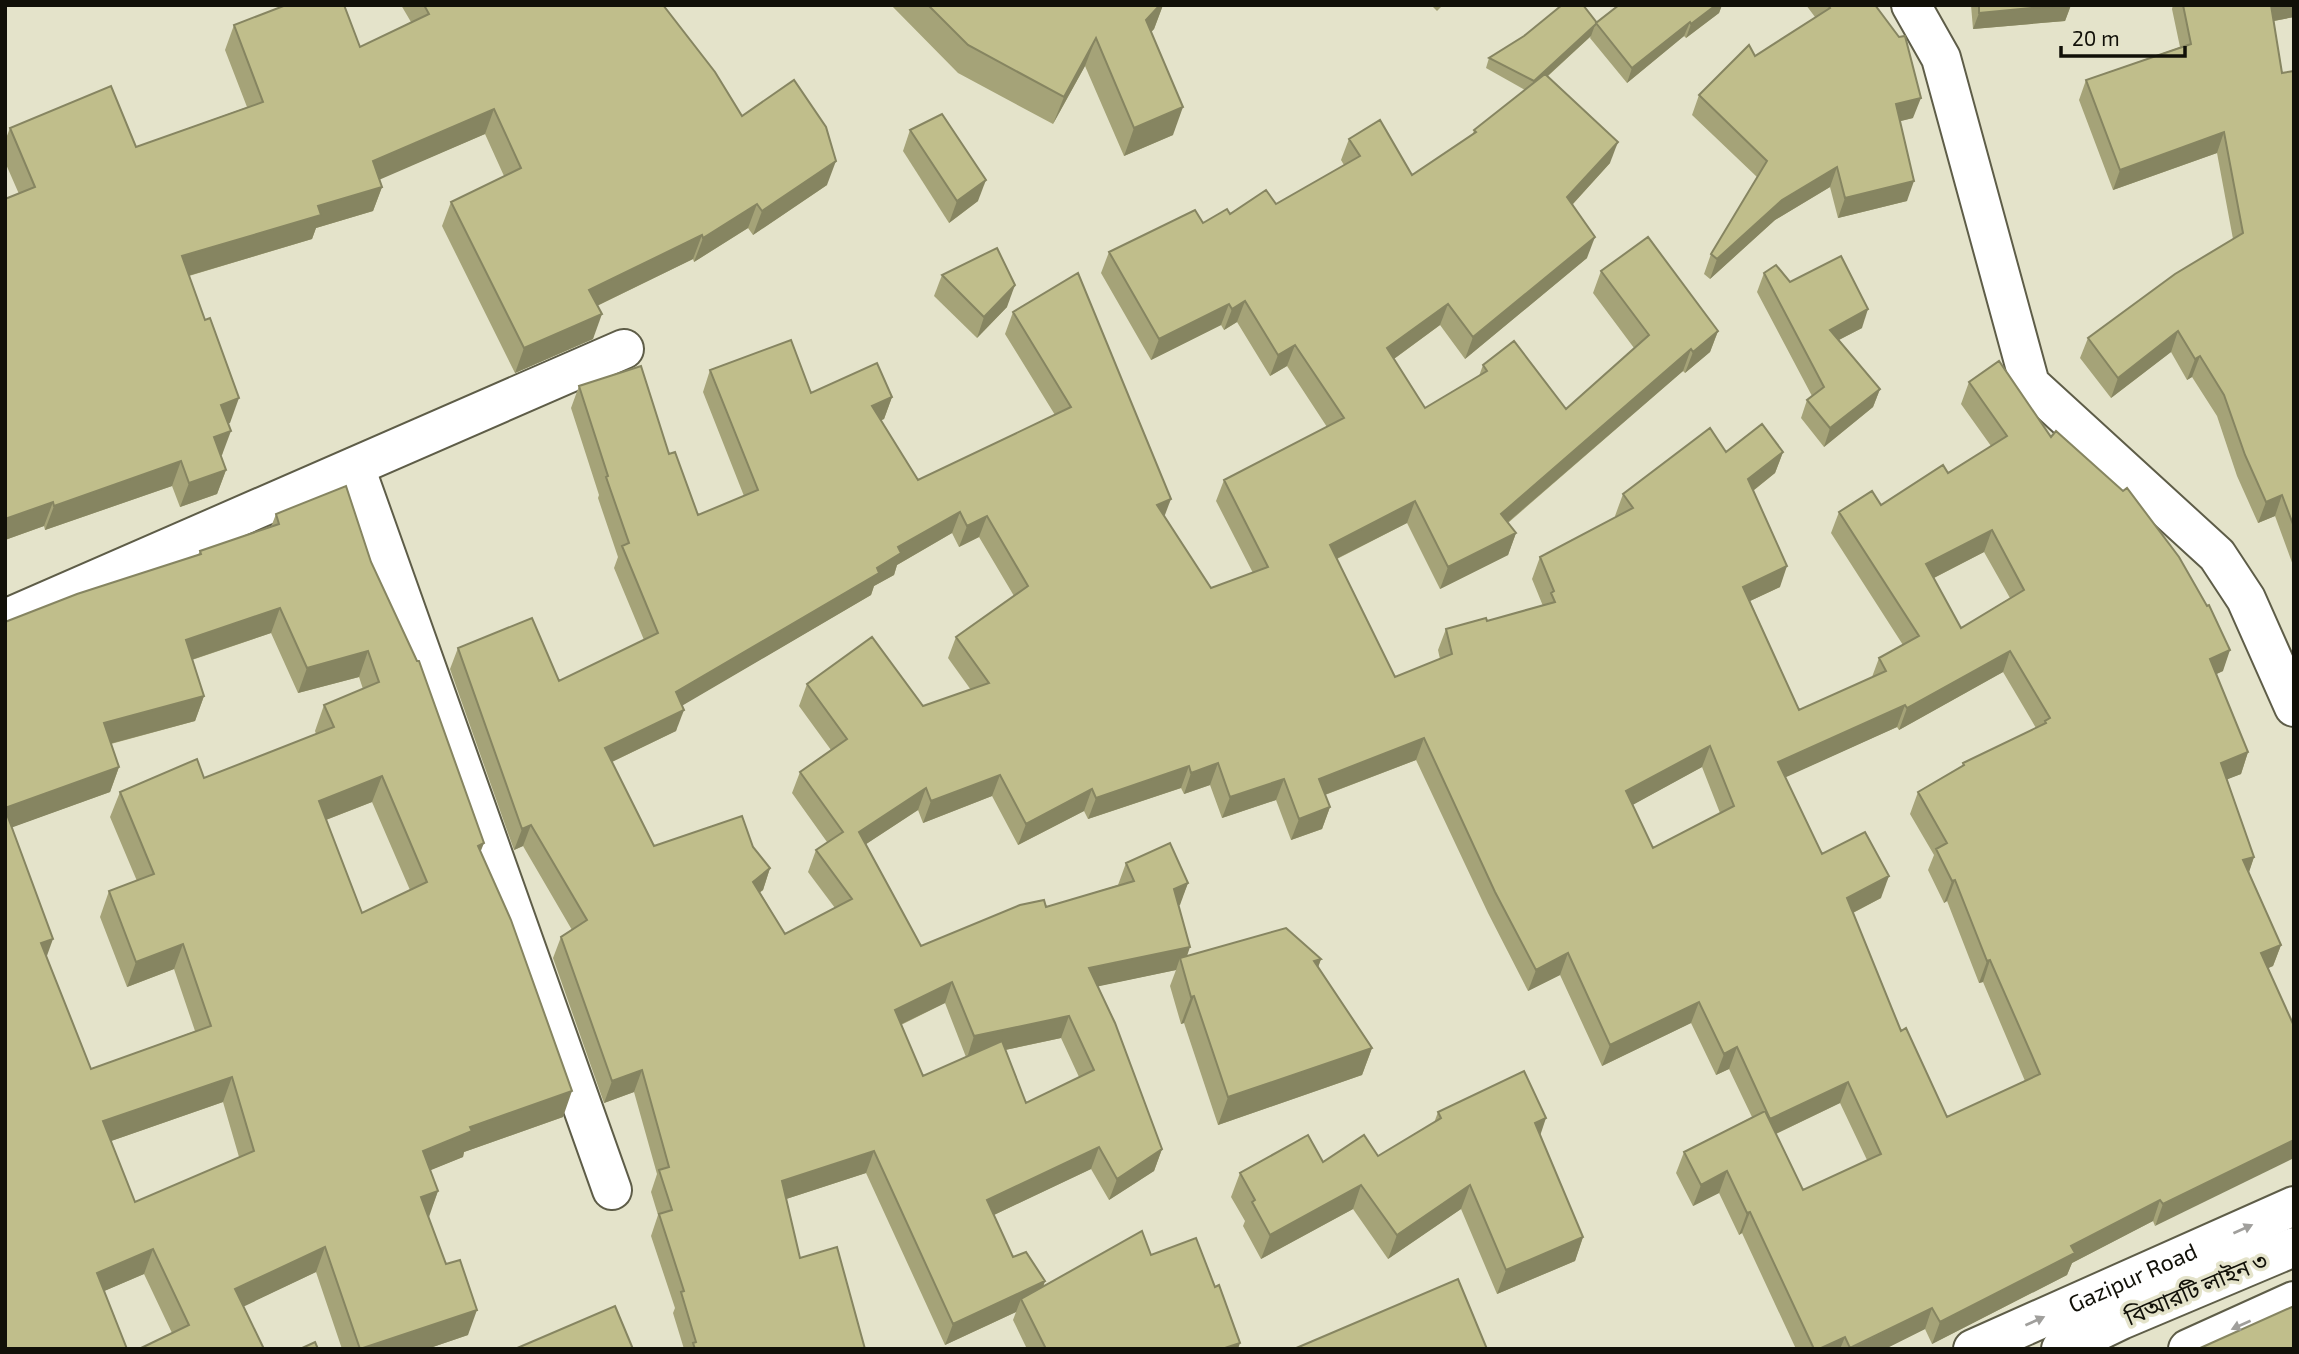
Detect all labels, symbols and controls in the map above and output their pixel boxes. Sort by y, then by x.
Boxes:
scale bar [2061,14,2185,58]
text: 20 m [2072,25,2120,50]
one-way arrow [2233,1223,2253,1235]
street label: Gazipur Road [2064,1236,2201,1318]
street label: বিআরটি লাইন ৩ [2119,1245,2271,1331]
one-way arrow [2025,1315,2045,1327]
one-way arrow [2231,1319,2251,1331]

